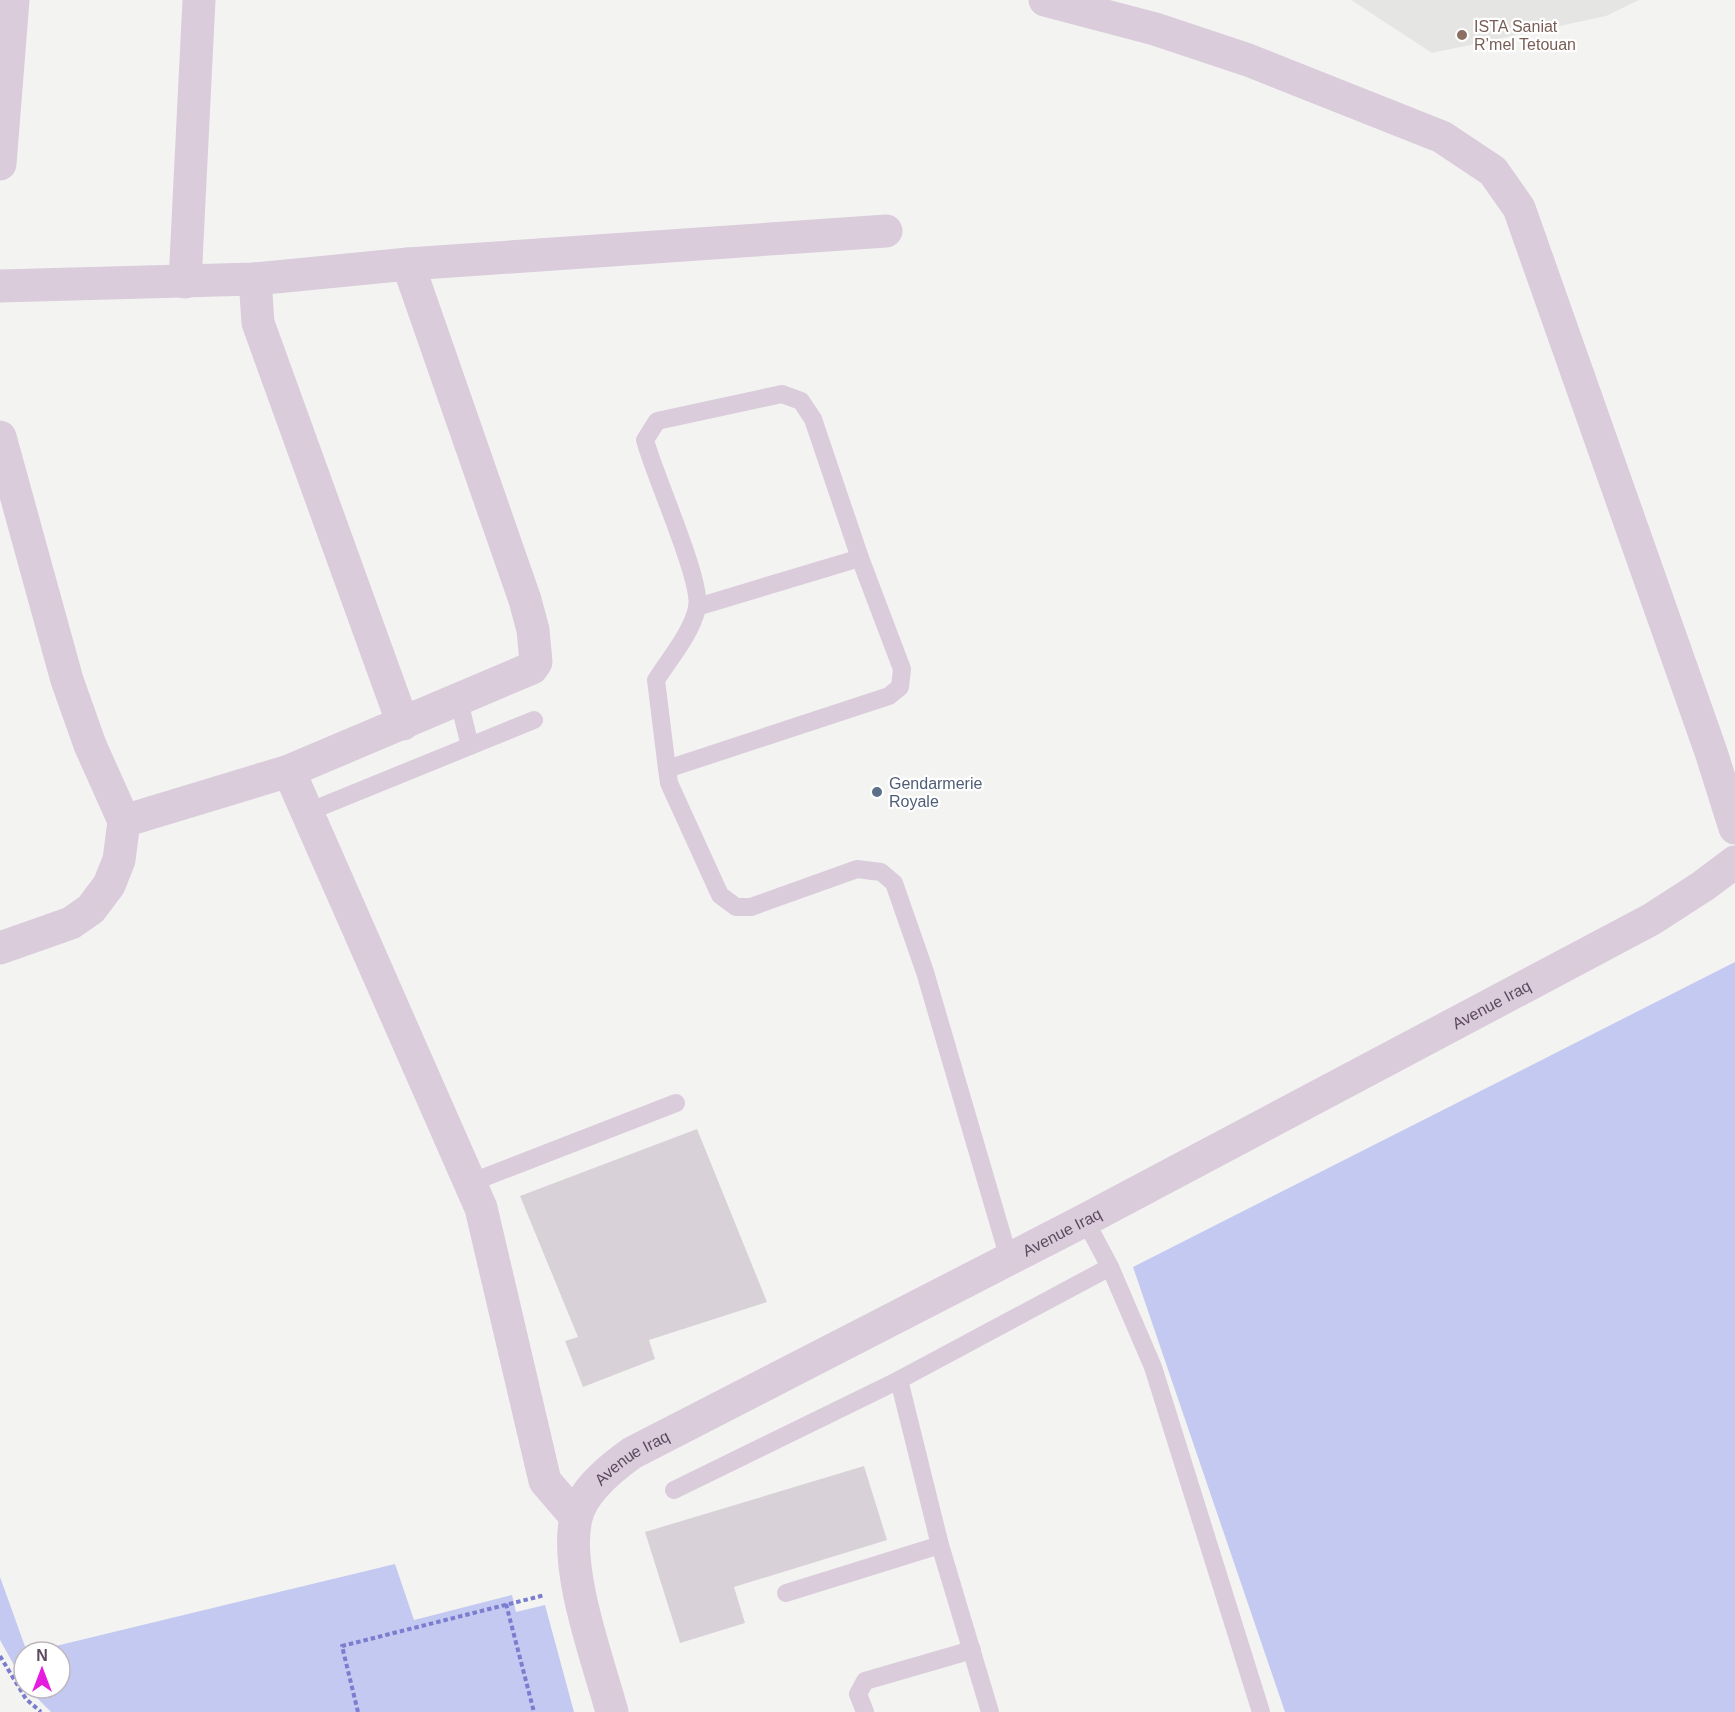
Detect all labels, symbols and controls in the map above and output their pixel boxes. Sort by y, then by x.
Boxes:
place label: ISTA Saniat R’mel Tetouan [1474,18,1576,53]
marker: ISTA Saniat R’mel Tetouan [1455,28,1469,42]
place label: Gendarmerie Royale [889,775,982,810]
marker: Gendarmerie Royale [870,785,884,799]
street label: Avenue Iraq [1449,977,1533,1032]
street label: Avenue Iraq [1020,1204,1104,1259]
street label: Avenue Iraq [591,1427,672,1488]
north arrow [12,1640,72,1700]
text: N [36,1647,48,1664]

